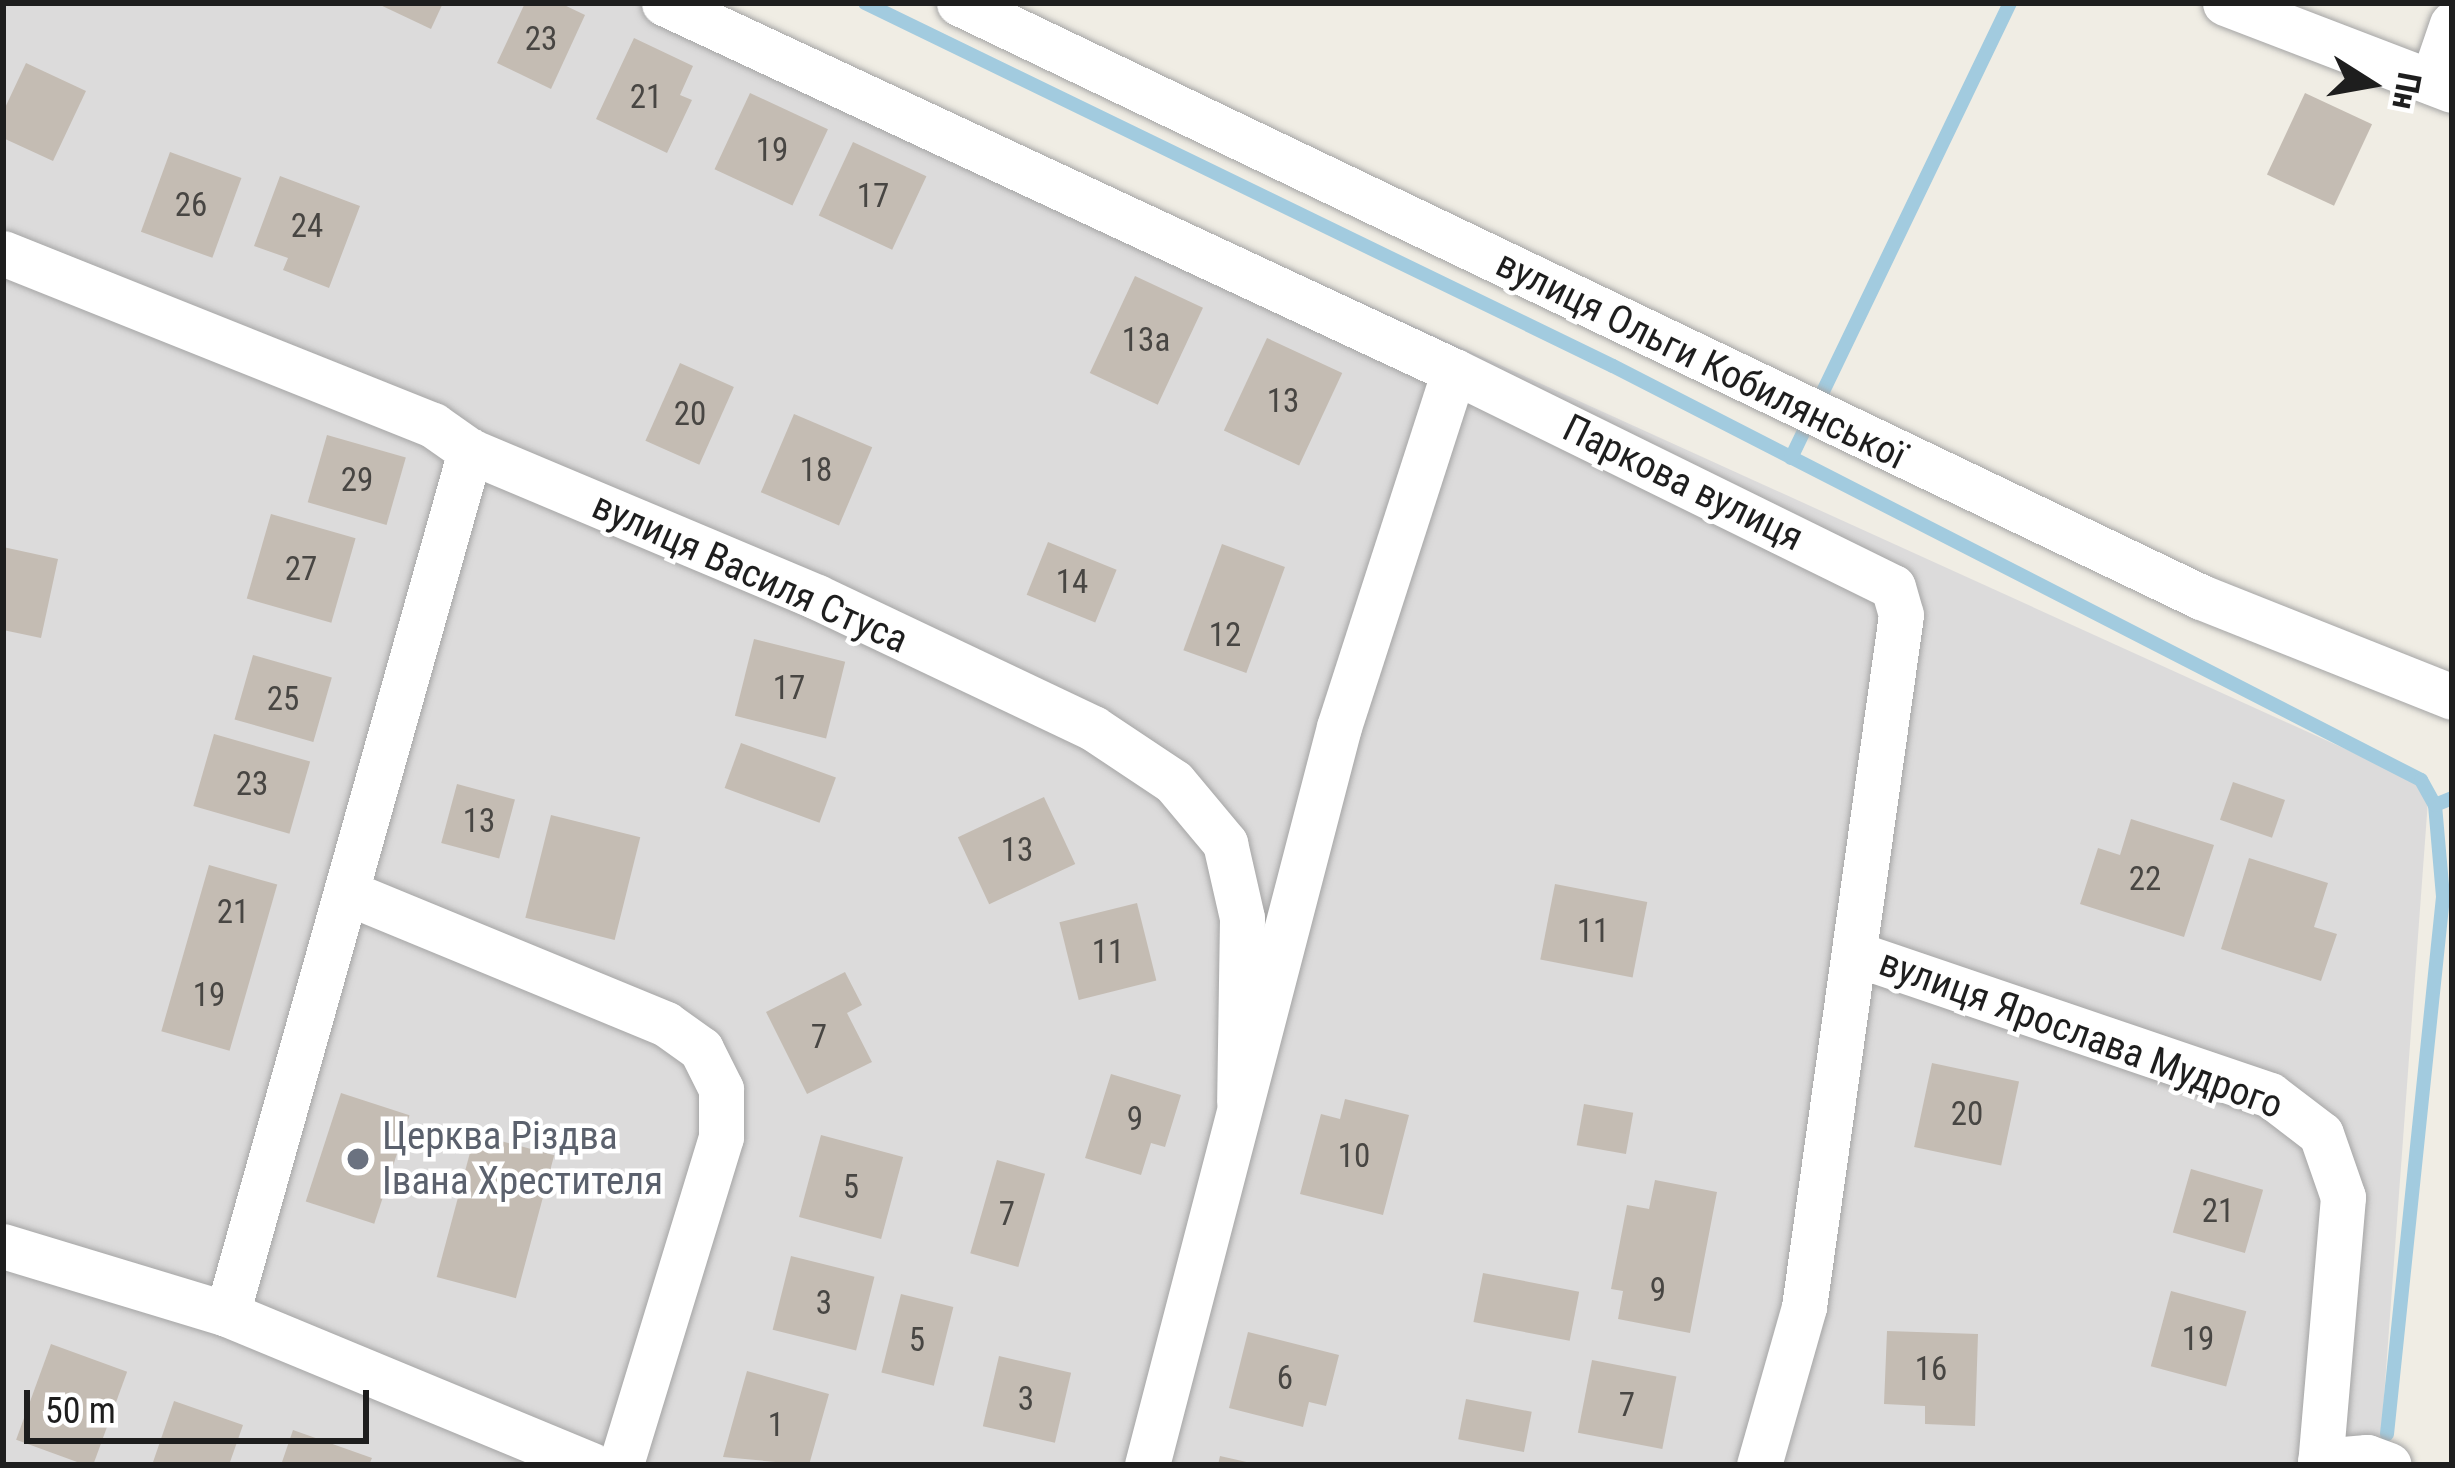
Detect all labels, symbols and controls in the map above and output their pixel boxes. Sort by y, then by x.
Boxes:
house number: 23 [525,19,557,59]
north arrow [2311,24,2431,144]
text: Пн [2384,69,2429,113]
house number: 21 [630,77,662,117]
house number: 19 [756,130,788,170]
house number: 17 [857,176,889,216]
house number: 26 [175,185,207,225]
house number: 24 [291,206,323,246]
street label: вулиця Ольги Кобилянської [1488,240,1914,480]
house number: 13а [1122,320,1170,360]
house number: 13 [1267,381,1299,421]
house number: 20 [674,394,706,434]
street label: Паркова вулиця [1555,405,1811,561]
house number: 18 [800,450,832,490]
house number: 29 [341,460,373,500]
street label: вулиця Василя Стуса [585,482,915,664]
house number: 27 [285,549,317,589]
house number: 14 [1056,562,1088,602]
house number: 12 [1209,615,1241,655]
house number: 17 [773,668,805,708]
house number: 25 [267,679,299,719]
house number: 23 [236,764,268,804]
house number: 13 [463,801,495,841]
house number: 13 [1001,830,1033,870]
house number: 22 [2129,859,2161,899]
house number: 21 [217,892,249,932]
house number: 11 [1577,911,1609,951]
house number: 11 [1092,932,1124,972]
street label: вулиця Ярослава Мудрого [1873,939,2289,1129]
house number: 19 [193,975,225,1015]
house number: 7 [811,1017,827,1057]
house number: 20 [1951,1094,1983,1134]
house number: 9 [1127,1099,1143,1139]
place label: Церква Різдва Івана Хрестителя [382,1114,663,1205]
house number: 10 [1338,1136,1370,1176]
marker: Церква Різдва Івана Хрестителя [345,1146,371,1172]
house number: 5 [843,1167,859,1207]
house number: 21 [2202,1191,2234,1231]
house number: 7 [999,1194,1015,1234]
house number: 9 [1650,1270,1666,1310]
house number: 3 [816,1283,832,1323]
house number: 19 [2182,1319,2214,1359]
house number: 5 [909,1320,925,1360]
house number: 16 [1915,1349,1947,1389]
house number: 6 [1277,1358,1293,1398]
scale bar [30,1366,375,1440]
house number: 3 [1018,1379,1034,1419]
house number: 7 [1619,1385,1635,1425]
text: 50 m [45,1390,116,1432]
house number: 1 [768,1405,784,1445]

